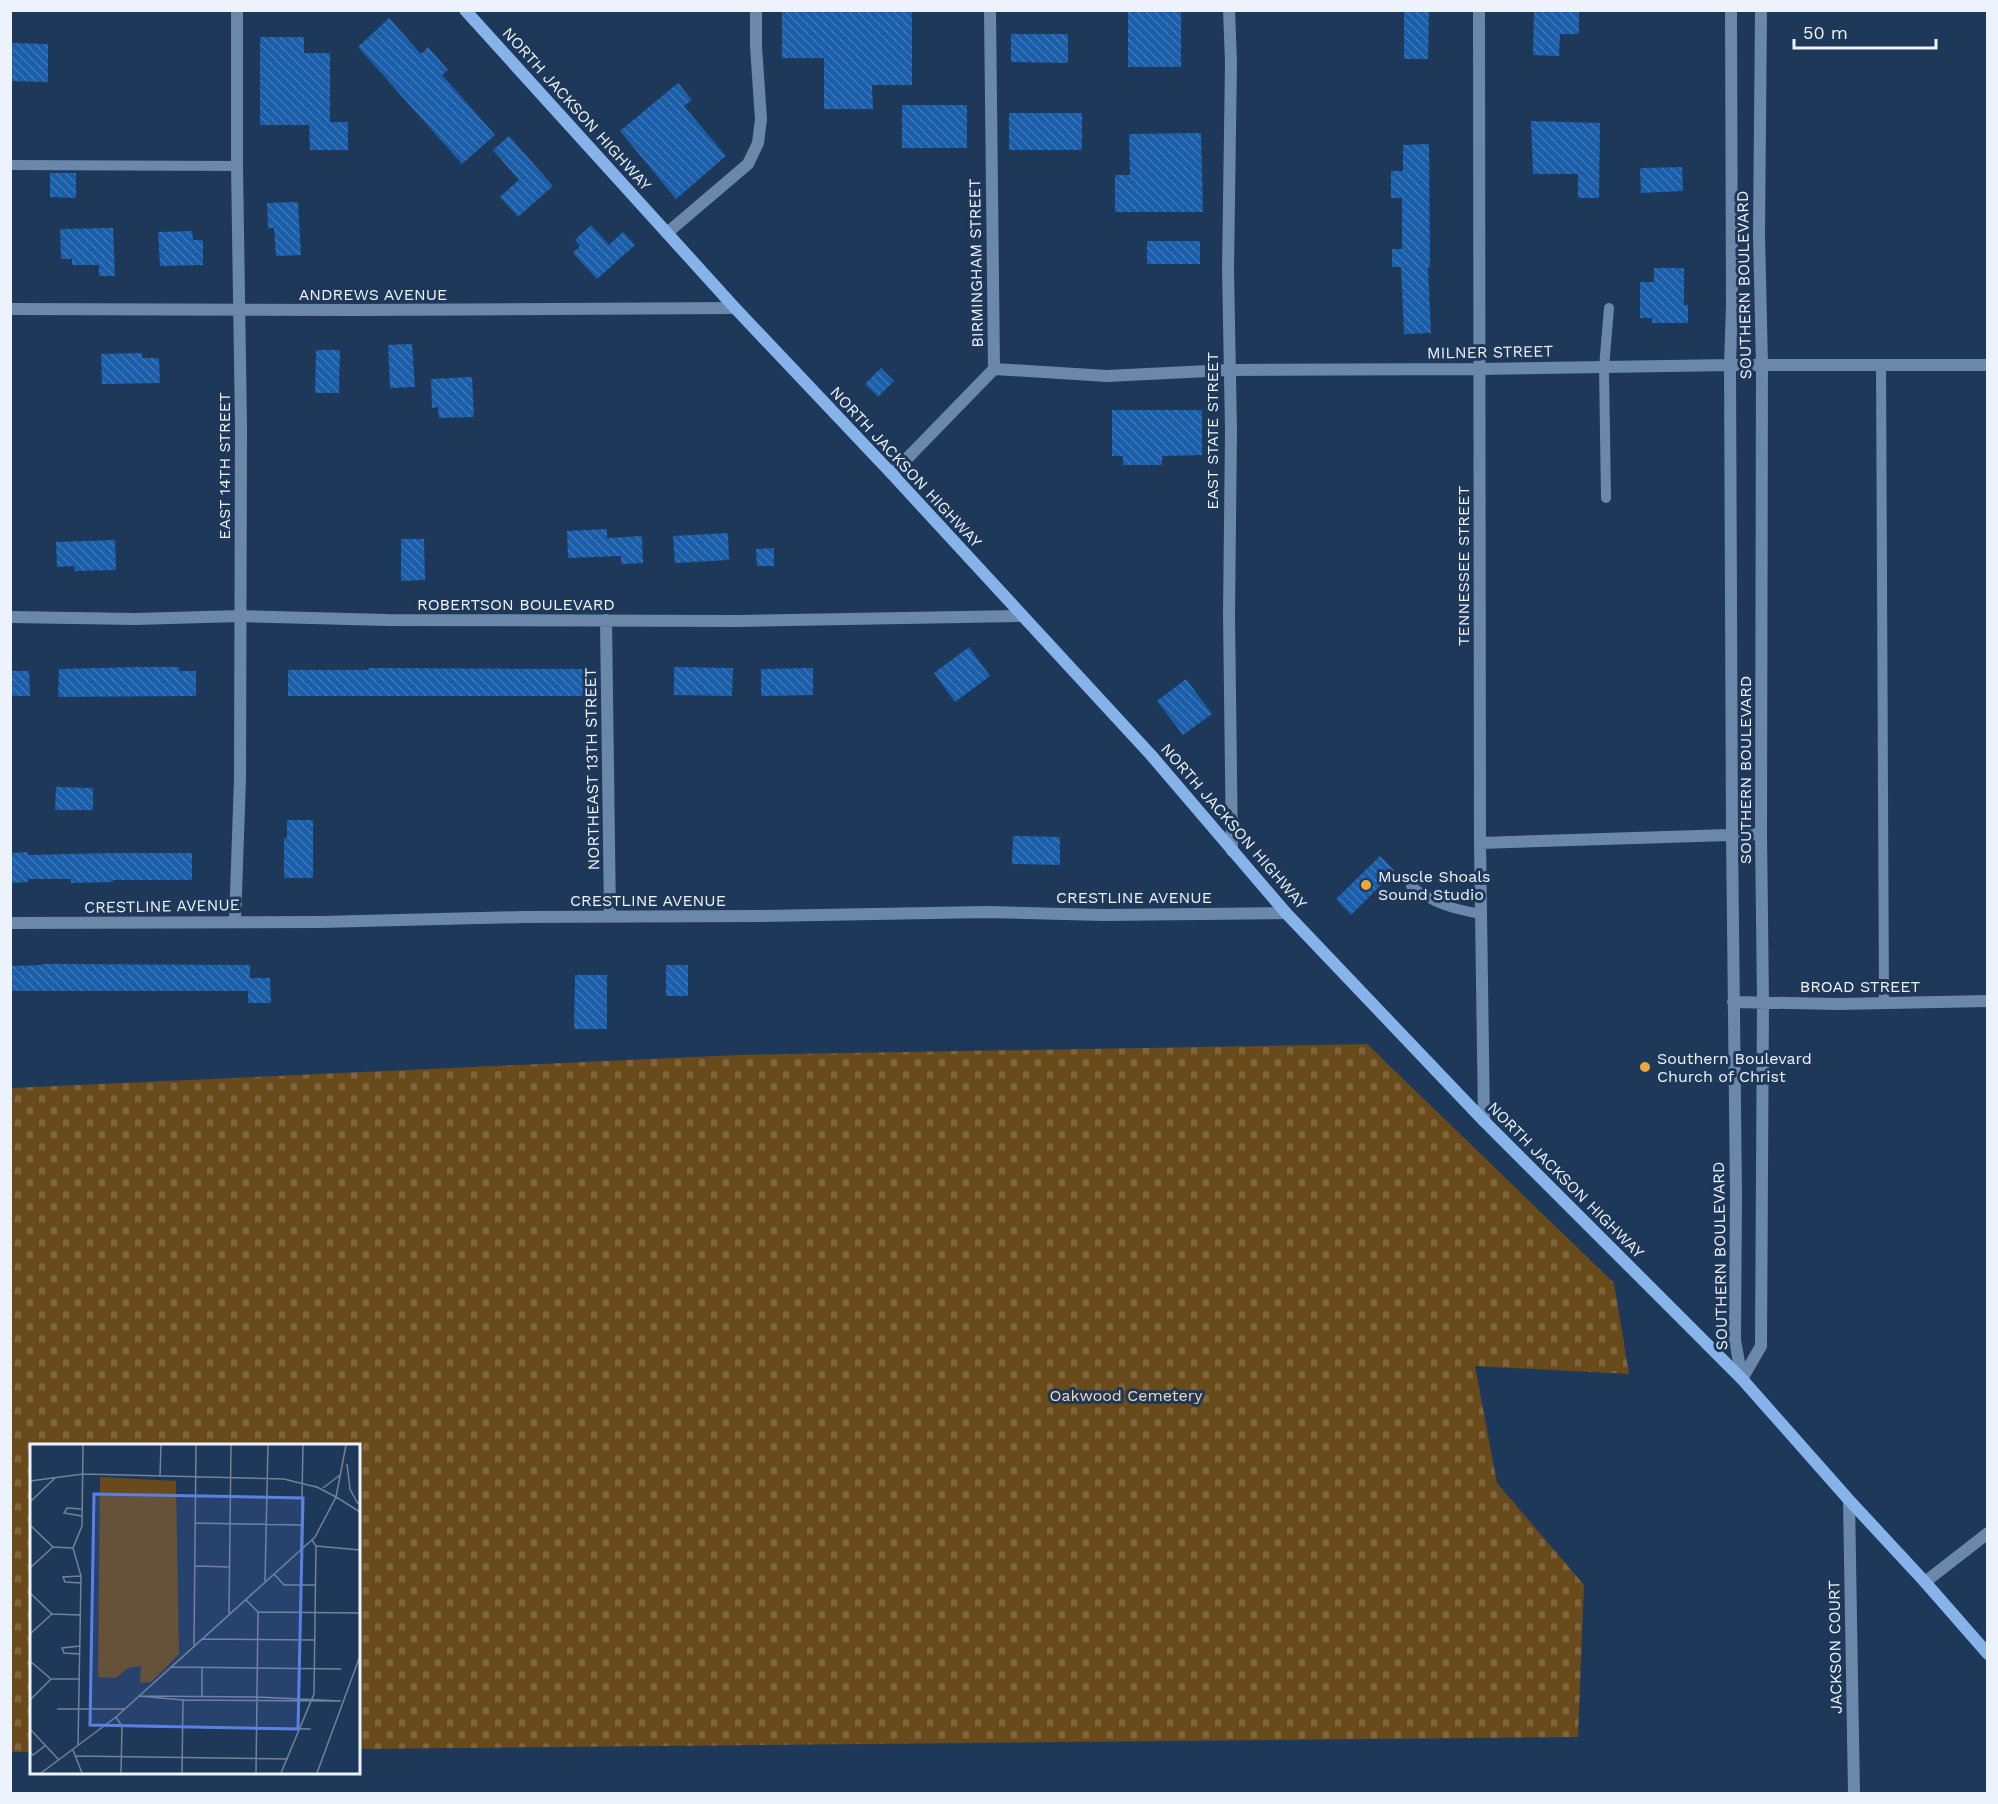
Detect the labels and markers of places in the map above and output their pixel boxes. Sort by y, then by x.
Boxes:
place label: Muscle Shoals Sound Studio [1378,867,1491,904]
marker: Muscle Shoals Sound Studio [1359,878,1373,892]
place label: Southern Boulevard Church of Christ [1657,1049,1812,1086]
marker: Southern Boulevard Church of Christ [1638,1060,1652,1074]

